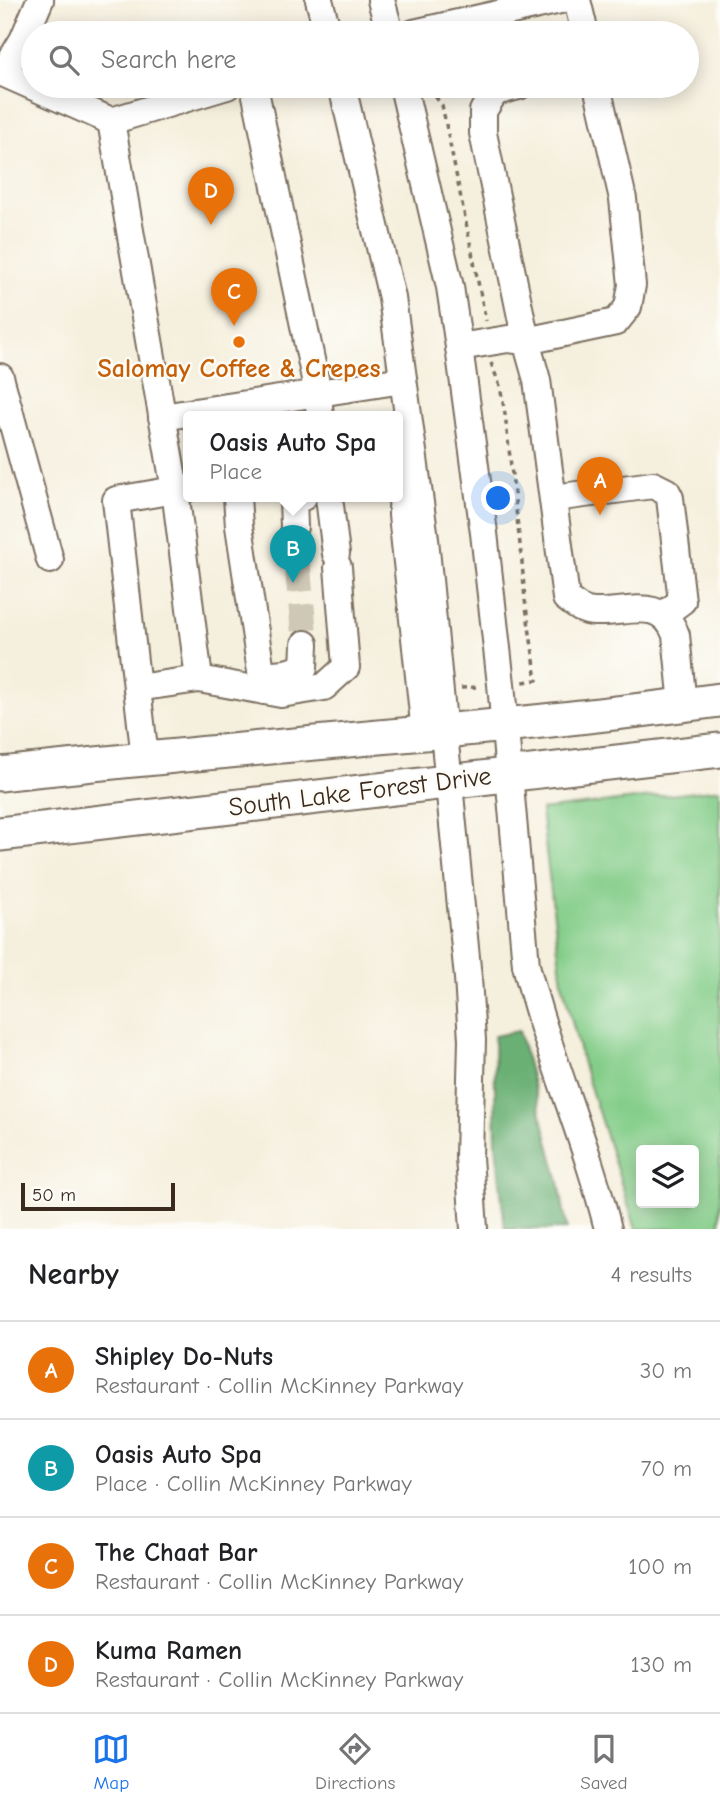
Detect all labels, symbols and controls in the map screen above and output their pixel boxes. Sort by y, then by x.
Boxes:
search box [21,21,699,98]
icon: search [45,41,83,79]
text: Search here [101,45,236,75]
pin: D [188,167,234,225]
pin: C [211,268,257,326]
marker: Salomay Coffee & Crepes [231,334,247,350]
place label: Salomay Coffee & Crepes [98,354,380,384]
popup [183,411,403,502]
text: Oasis Auto Spa [210,428,376,458]
pin: A [577,457,623,515]
text: Place [210,458,262,485]
your location [481,481,515,515]
pin: B [270,525,316,583]
street label: South Lake Forest Drive [227,761,493,823]
map controls [636,1145,699,1208]
button: layers [636,1145,699,1208]
scale bar [21,1180,175,1212]
text: 50 m [32,1184,76,1206]
text: Nearby [28,1257,119,1292]
text: 4 results [610,1261,692,1288]
text: Shipley Do-Nuts [95,1342,273,1372]
text: A [45,1357,57,1384]
text: 30 m [640,1357,692,1384]
text: Restaurant · Collin McKinney Parkway [95,1372,463,1399]
text: Oasis Auto Spa [95,1440,262,1470]
text: B [44,1455,58,1482]
text: 70 m [640,1455,692,1482]
text: Place · Collin McKinney Parkway [95,1470,412,1497]
text: The Chaat Bar [95,1538,258,1568]
text: C [44,1553,58,1580]
text: 100 m [628,1553,692,1580]
text: Restaurant · Collin McKinney Parkway [95,1568,463,1595]
text: Kuma Ramen [95,1636,242,1666]
text: D [44,1651,58,1678]
text: 130 m [631,1651,692,1678]
text: Restaurant · Collin McKinney Parkway [95,1666,463,1693]
tab: Map [92,1730,130,1794]
tab: Directions [315,1730,395,1794]
tab: Saved [580,1730,628,1794]

